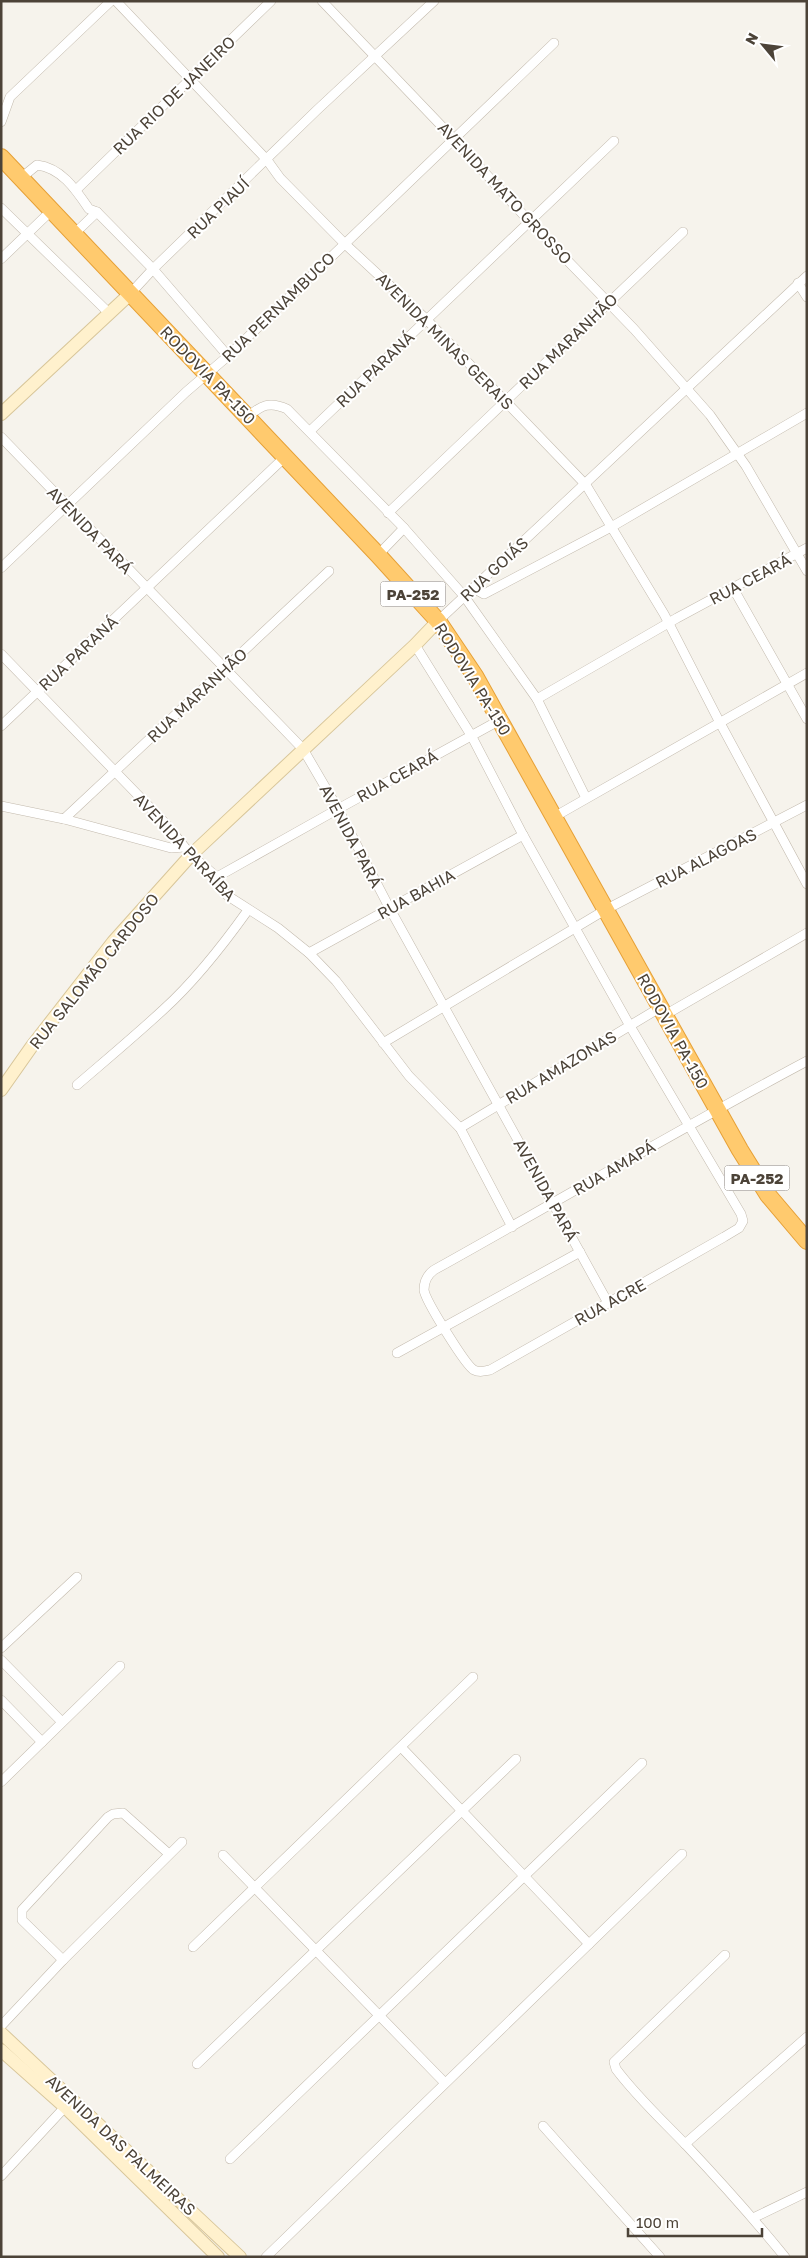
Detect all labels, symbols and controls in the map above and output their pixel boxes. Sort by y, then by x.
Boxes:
north arrow [738,20,788,70]
text: N [741,30,761,47]
street label: RUA RIO DE JANEIRO [109,31,239,159]
street label: AVENIDA MATO GROSSO [434,118,576,268]
street label: RUA PIAUÍ [183,173,254,243]
street label: RUA PERNAMBUCO [217,248,339,366]
street label: AVENIDA MINAS GERAIS [372,268,518,414]
street label: RUA MARANHÃO [515,289,621,393]
street label: RODOVIA PA-150 [156,322,260,428]
street label: RUA PARANÁ [332,327,418,411]
street label: AVENIDA PARÁ [43,482,137,578]
street label: RUA GOIÁS [456,532,532,606]
street label: RUA CEARÁ [706,549,794,609]
road number: PA-252 [380,582,446,606]
street label: RUA PARANÁ [34,611,122,695]
street label: RODOVIA PA-150 [430,619,516,739]
street label: RUA MARANHÃO [143,644,251,746]
street label: RUA CEARÁ [353,745,441,806]
street label: AVENIDA PARÁ [315,781,387,891]
street label: AVENIDA PARAÍBA [130,789,240,905]
street label: RUA ALAGOAS [652,824,760,892]
street label: RUA BAHIA [374,864,459,924]
street label: RUA SALOMÃO CARDOSO [25,889,163,1053]
street label: RODOVIA PA-150 [633,970,713,1092]
street label: RUA AMAZONAS [502,1026,620,1108]
street label: AVENIDA PARÁ [510,1135,583,1245]
street label: RUA AMAPÁ [569,1136,659,1200]
road number: PA-252 [724,1166,790,1190]
street label: RUA ACRE [571,1274,649,1330]
street label: AVENIDA DAS PALMEIRAS [42,2070,200,2220]
scale bar [628,2206,762,2238]
text: 100 m [636,2213,679,2231]

